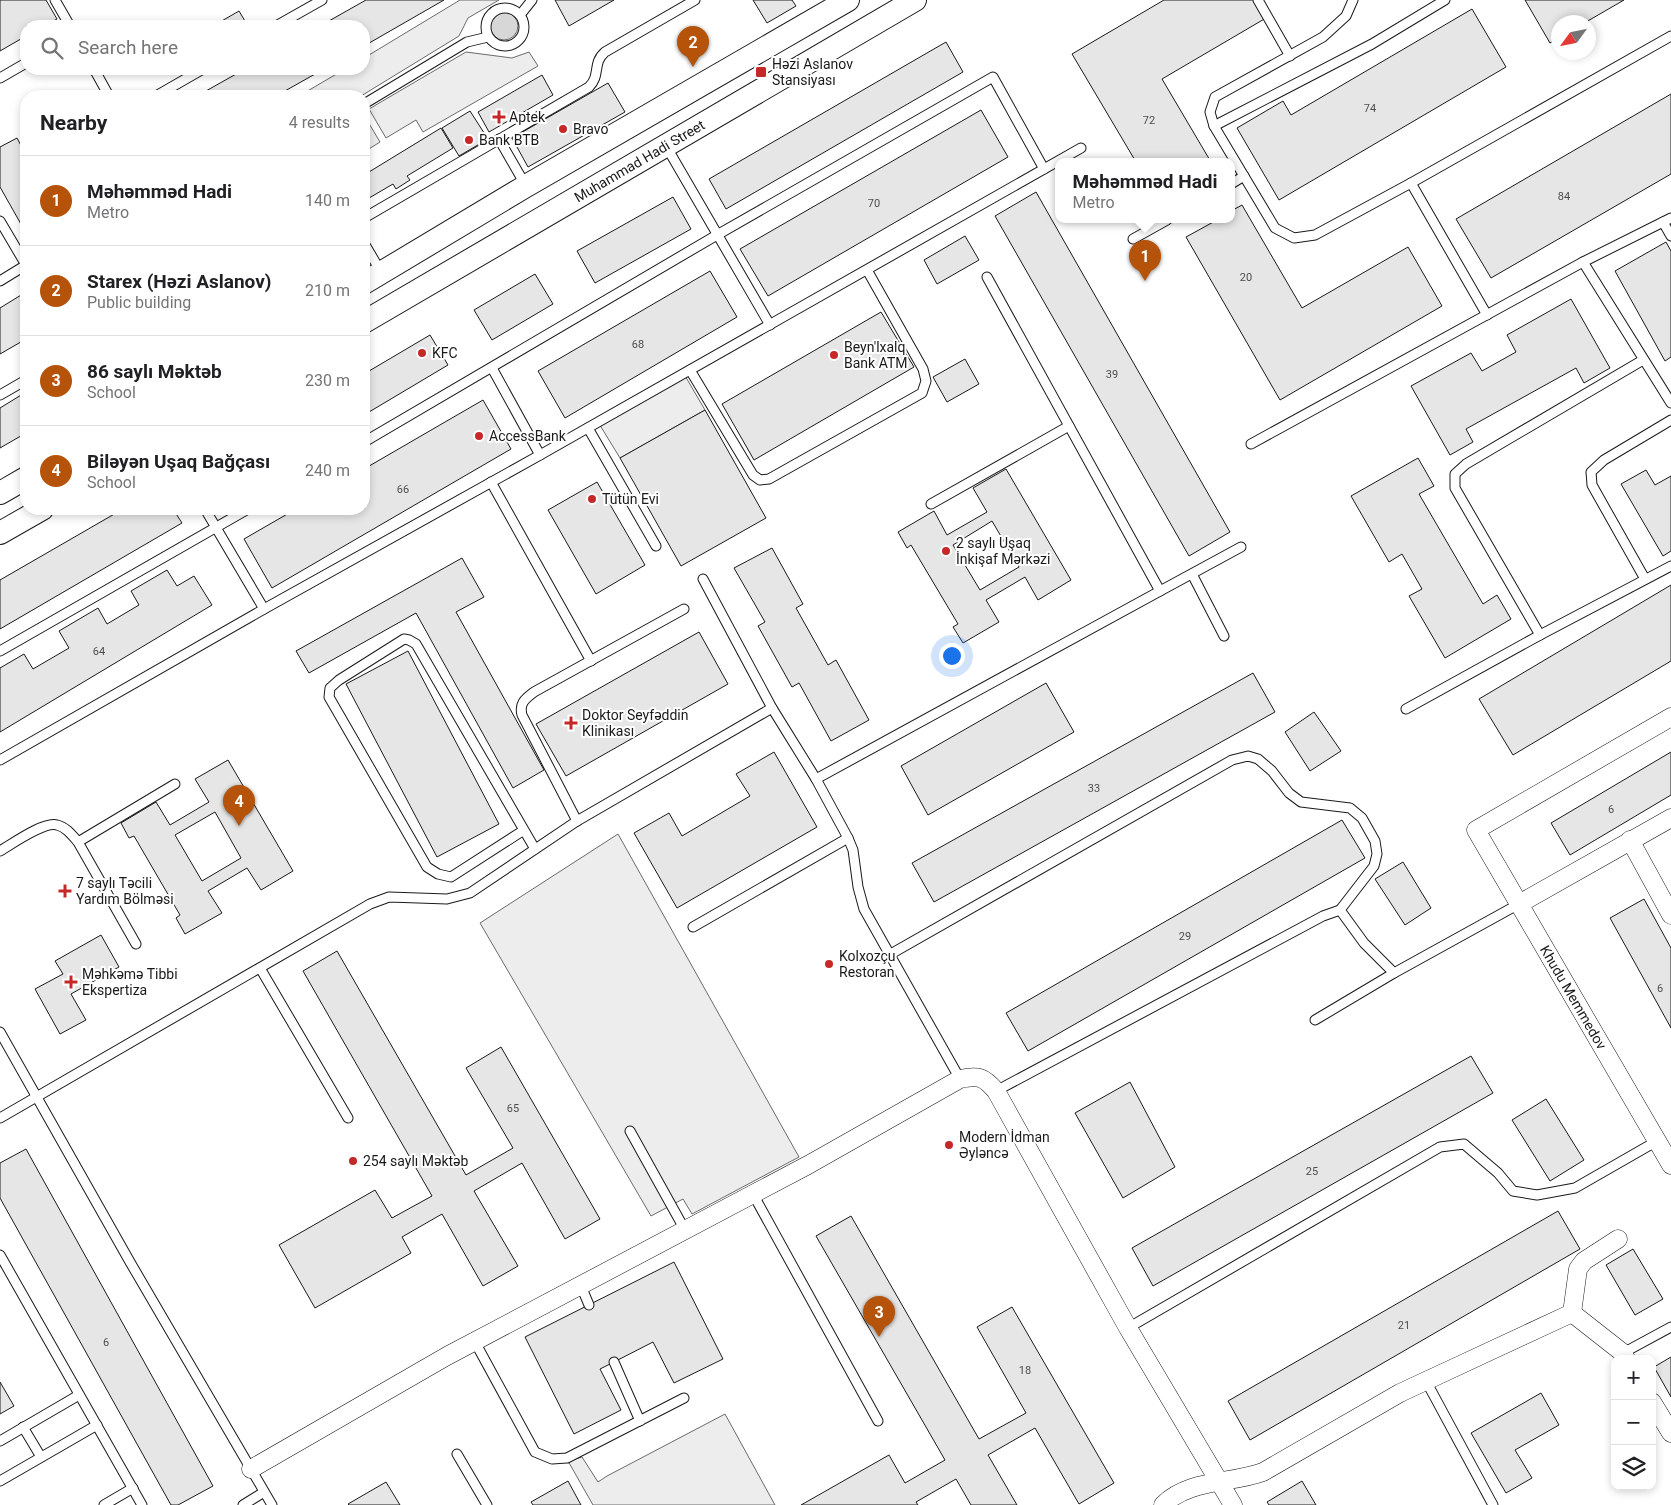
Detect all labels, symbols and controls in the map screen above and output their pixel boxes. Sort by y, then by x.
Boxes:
north arrow [1551,15,1596,60]
search box [20,20,370,75]
pin: 2 [677,26,709,67]
icon: search [38,34,66,62]
text: Search here [78,36,178,59]
place label: Həzi Aslanov Stansiyası [772,56,853,88]
marker: Həzi Aslanov Stansiyası [754,65,768,79]
house number: 74 [1364,102,1376,115]
place label: Aptek [509,109,546,125]
text: Nearby [40,111,107,135]
marker: Aptek [493,111,505,123]
text: 4 results [289,113,350,132]
house number: 72 [1143,114,1155,127]
street label: Muhammad Hadi Street [571,117,708,205]
place label: Bravo [573,121,608,137]
marker: Bravo [557,123,569,135]
place label: Bank BTB [479,132,539,148]
marker: Bank BTB [463,134,475,146]
popup [1055,158,1235,223]
text: Məhəmməd Hadi [1072,170,1218,193]
text: Məhəmməd Hadi [87,180,232,203]
house number: 84 [1558,190,1570,203]
text: 1 [51,191,61,210]
text: 140 m [305,191,350,210]
text: Metro [1072,193,1115,212]
house number: 70 [868,197,880,210]
text: Metro [87,203,129,222]
pin: 1 [1129,240,1161,281]
text: Starex (Həzi Aslanov) [87,270,272,293]
house number: 20 [1240,271,1252,284]
text: 2 [51,281,61,300]
text: 210 m [305,281,350,300]
text: Public building [87,293,191,312]
house number: 68 [632,338,644,351]
place label: Beyn'lxalq Bank ATM [844,339,907,371]
place label: KFC [432,345,458,361]
marker: KFC [416,347,428,359]
marker: Beyn'lxalq Bank ATM [828,349,840,361]
text: 86 saylı Məktəb [87,360,222,383]
house number: 39 [1106,368,1118,381]
text: 3 [51,371,61,390]
text: 230 m [305,371,350,390]
text: School [87,383,136,402]
place label: AccessBank [489,428,567,444]
marker: AccessBank [473,430,485,442]
text: Biləyən Uşaq Bağçası [87,450,270,473]
text: 4 [51,461,61,480]
text: 240 m [305,461,350,480]
text: School [87,473,136,492]
house number: 66 [397,483,409,496]
place label: Tütün Evi [602,491,659,507]
marker: Tütün Evi [586,493,598,505]
place label: 2 saylı Uşaq İnkişaf Mərkəzi [956,535,1050,567]
marker: 2 saylı Uşaq İnkişaf Mərkəzi [940,545,952,557]
your location [939,643,965,669]
house number: 64 [93,645,105,658]
place label: Doktor Seyfәddin Klinikası [582,707,688,739]
marker: Doktor Seyfәddin Klinikası [564,716,578,730]
house number: 33 [1088,782,1100,795]
pin: 4 [223,785,255,826]
house number: 6 [1608,803,1614,816]
place label: 7 saylı Təcili Yardım Bölməsi [76,875,174,907]
marker: 7 saylı Təcili Yardım Bölməsi [58,884,72,898]
house number: 29 [1179,930,1191,943]
street label: Khudu Memmedov [1537,942,1610,1052]
place label: Kolxozçu Restoran [839,948,896,980]
marker: Kolxozçu Restoran [823,958,835,970]
place label: Məhkəmə Tibbi Ekspertiza [82,966,178,998]
marker: Məhkəmə Tibbi Ekspertiza [64,975,78,989]
house number: 6 [1657,982,1663,995]
house number: 65 [507,1102,519,1115]
place label: Modern İdman Əyləncə [959,1129,1050,1161]
marker: Modern İdman Əyləncə [943,1139,955,1151]
place label: 254 saylı Məktəb [363,1153,468,1169]
marker: 254 saylı Məktəb [347,1155,359,1167]
house number: 25 [1306,1165,1318,1178]
pin: 3 [863,1296,895,1337]
house number: 21 [1398,1319,1410,1332]
house number: 6 [103,1336,109,1349]
map controls [1611,1355,1656,1490]
button: + [1611,1355,1656,1400]
house number: 18 [1019,1364,1031,1377]
button: − [1611,1400,1656,1445]
button: layers [1611,1445,1656,1490]

